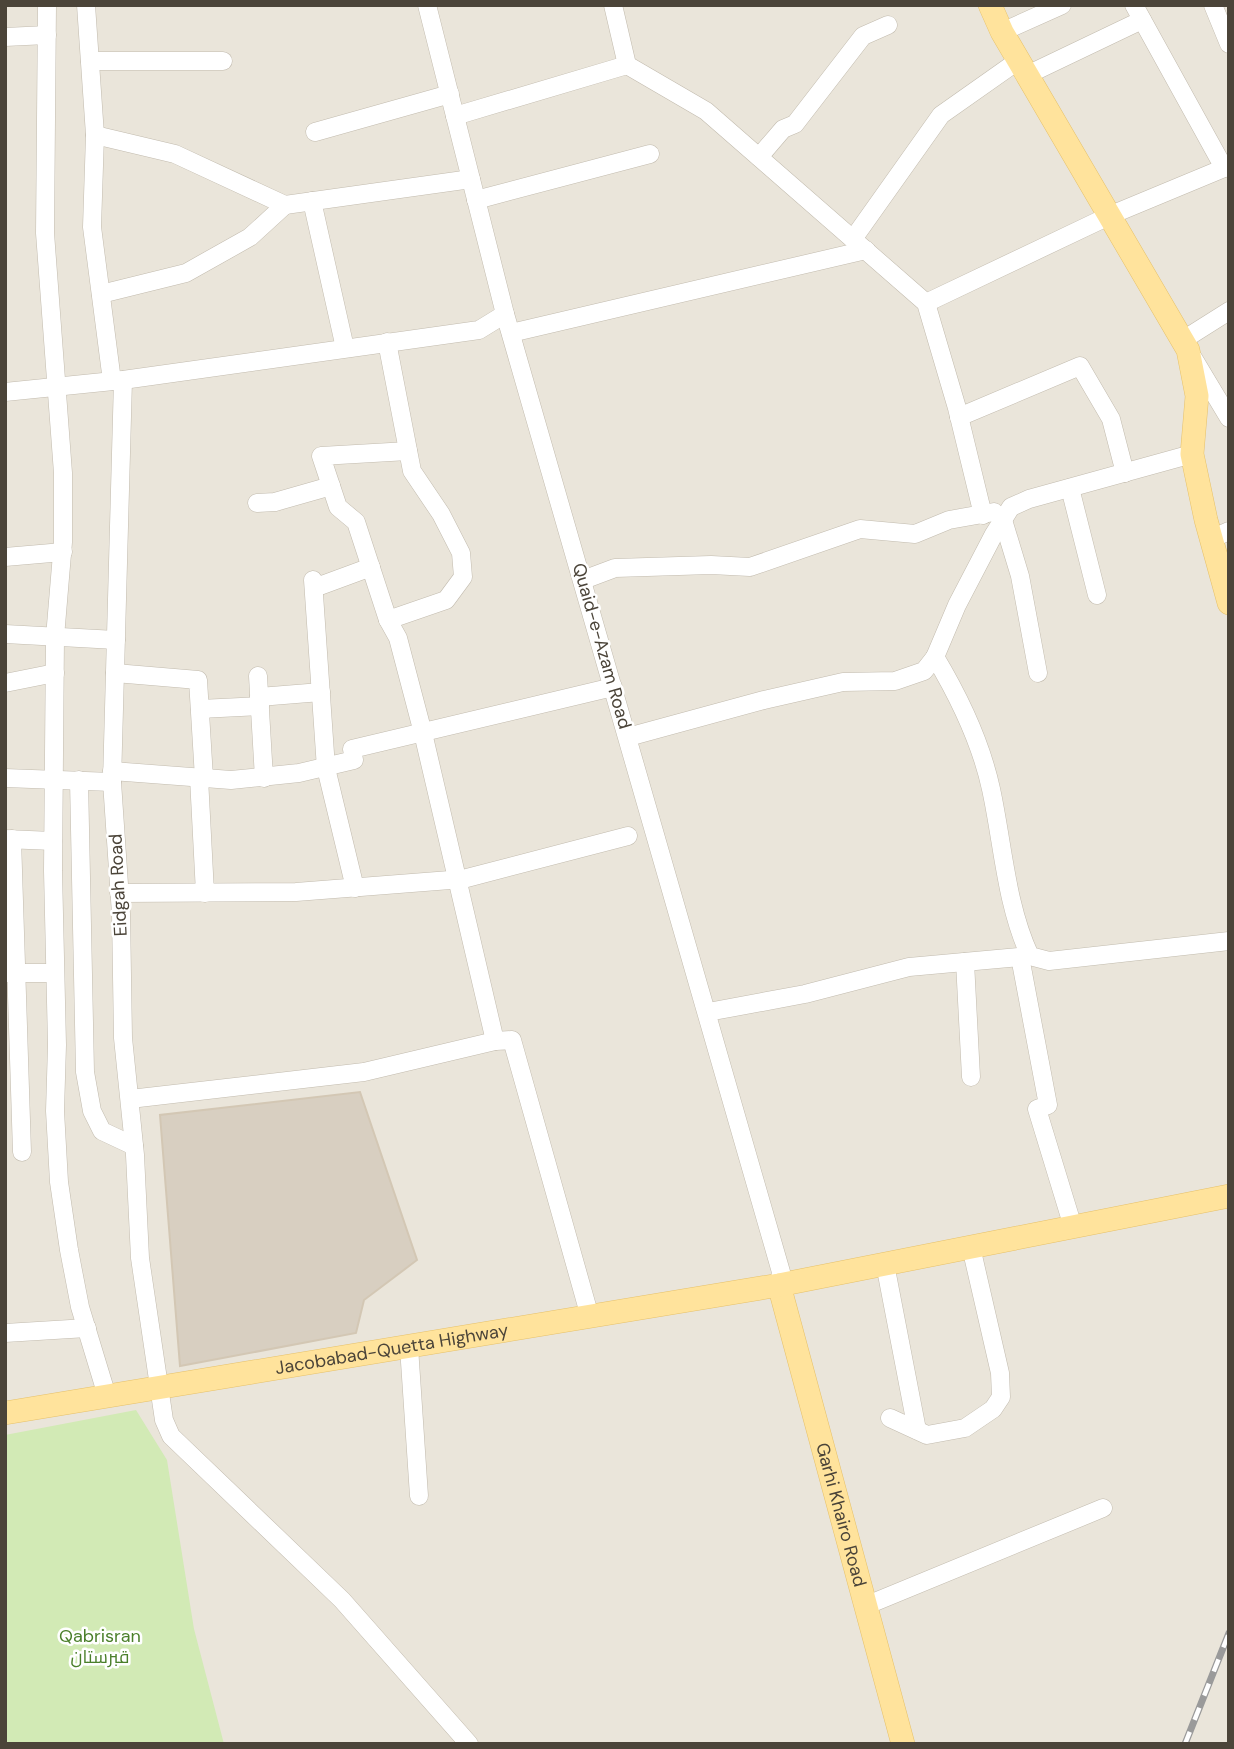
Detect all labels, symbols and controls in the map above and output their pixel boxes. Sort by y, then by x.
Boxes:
street label: Quaid-e-Azam Road [567,560,637,732]
street label: Eidgah Road [103,833,133,937]
street label: Jacobabad-Quetta Highway [273,1318,510,1380]
street label: Garhi Khairo Road [810,1440,872,1590]
park label: Qabrisran قبرستان [59,1624,141,1669]

